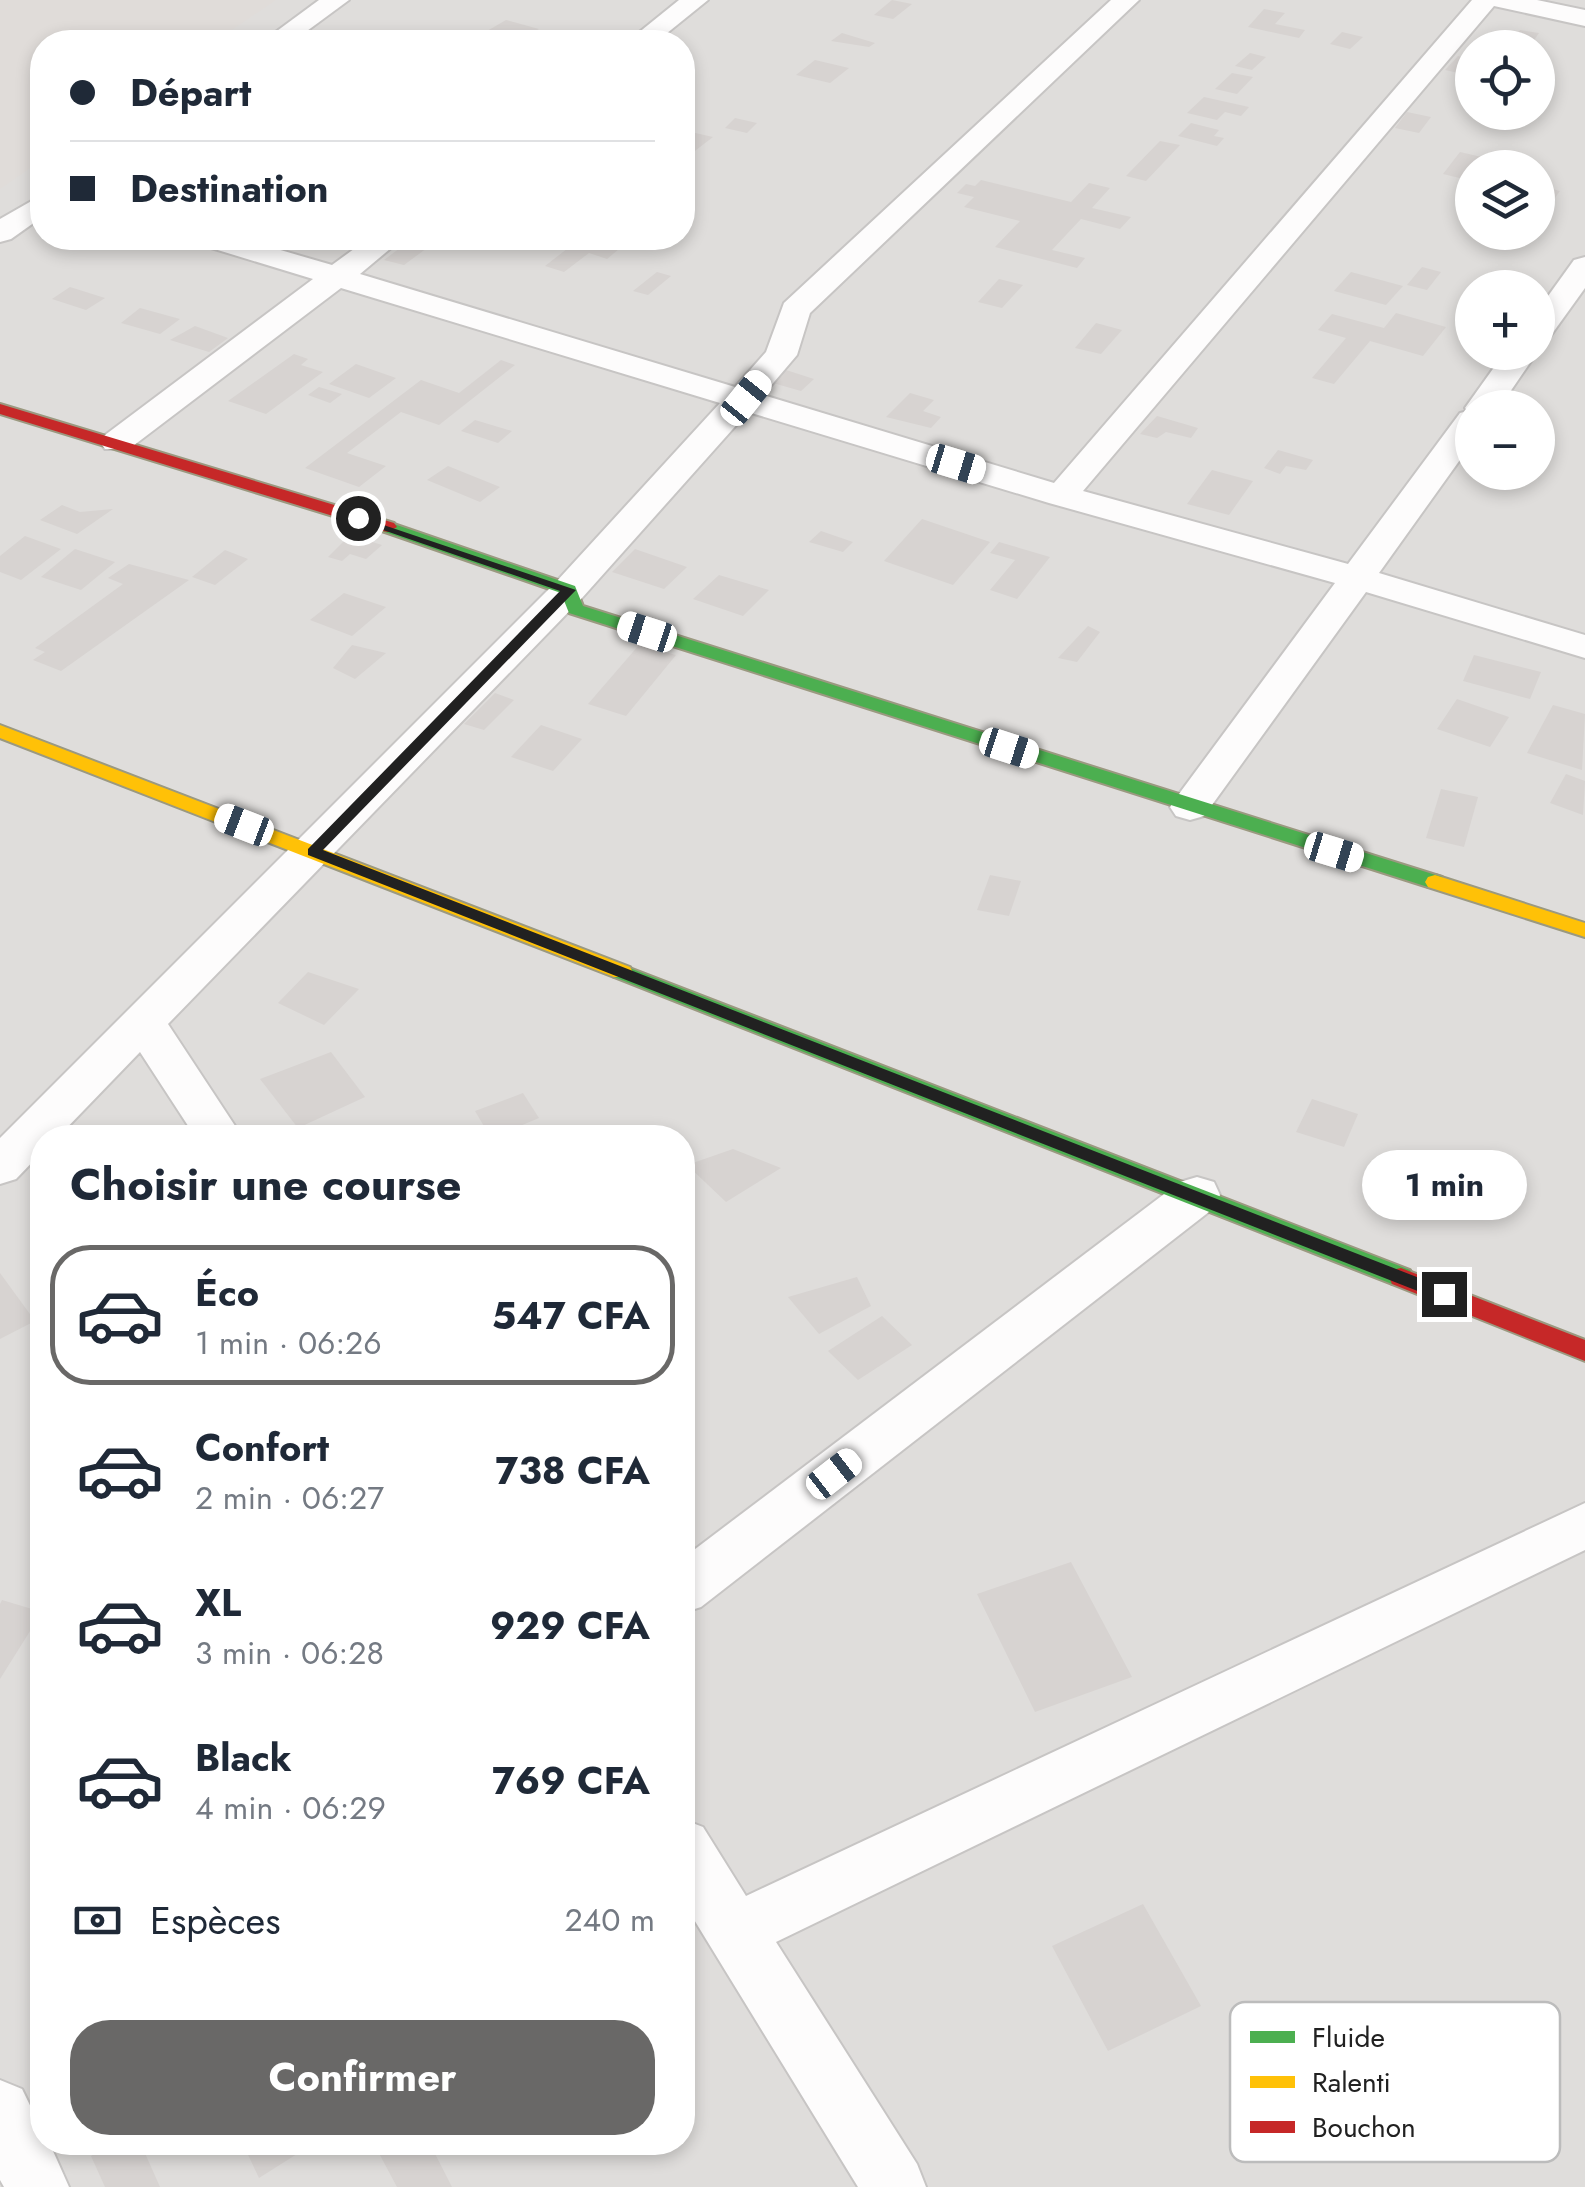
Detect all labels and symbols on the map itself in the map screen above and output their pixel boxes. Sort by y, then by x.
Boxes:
car [715,365,777,431]
car [923,441,989,487]
route start [336,496,381,541]
car [614,608,680,656]
car [976,724,1042,772]
car [211,800,277,850]
car [1301,829,1367,875]
callout: 1 min [1362,1149,1526,1219]
route end [1422,1272,1467,1317]
car [801,1444,867,1504]
legend [1230,2002,1560,2162]
text: Fluide [1312,2017,1385,2058]
text: Ralenti [1312,2062,1391,2103]
text: Bouchon [1312,2107,1416,2148]

